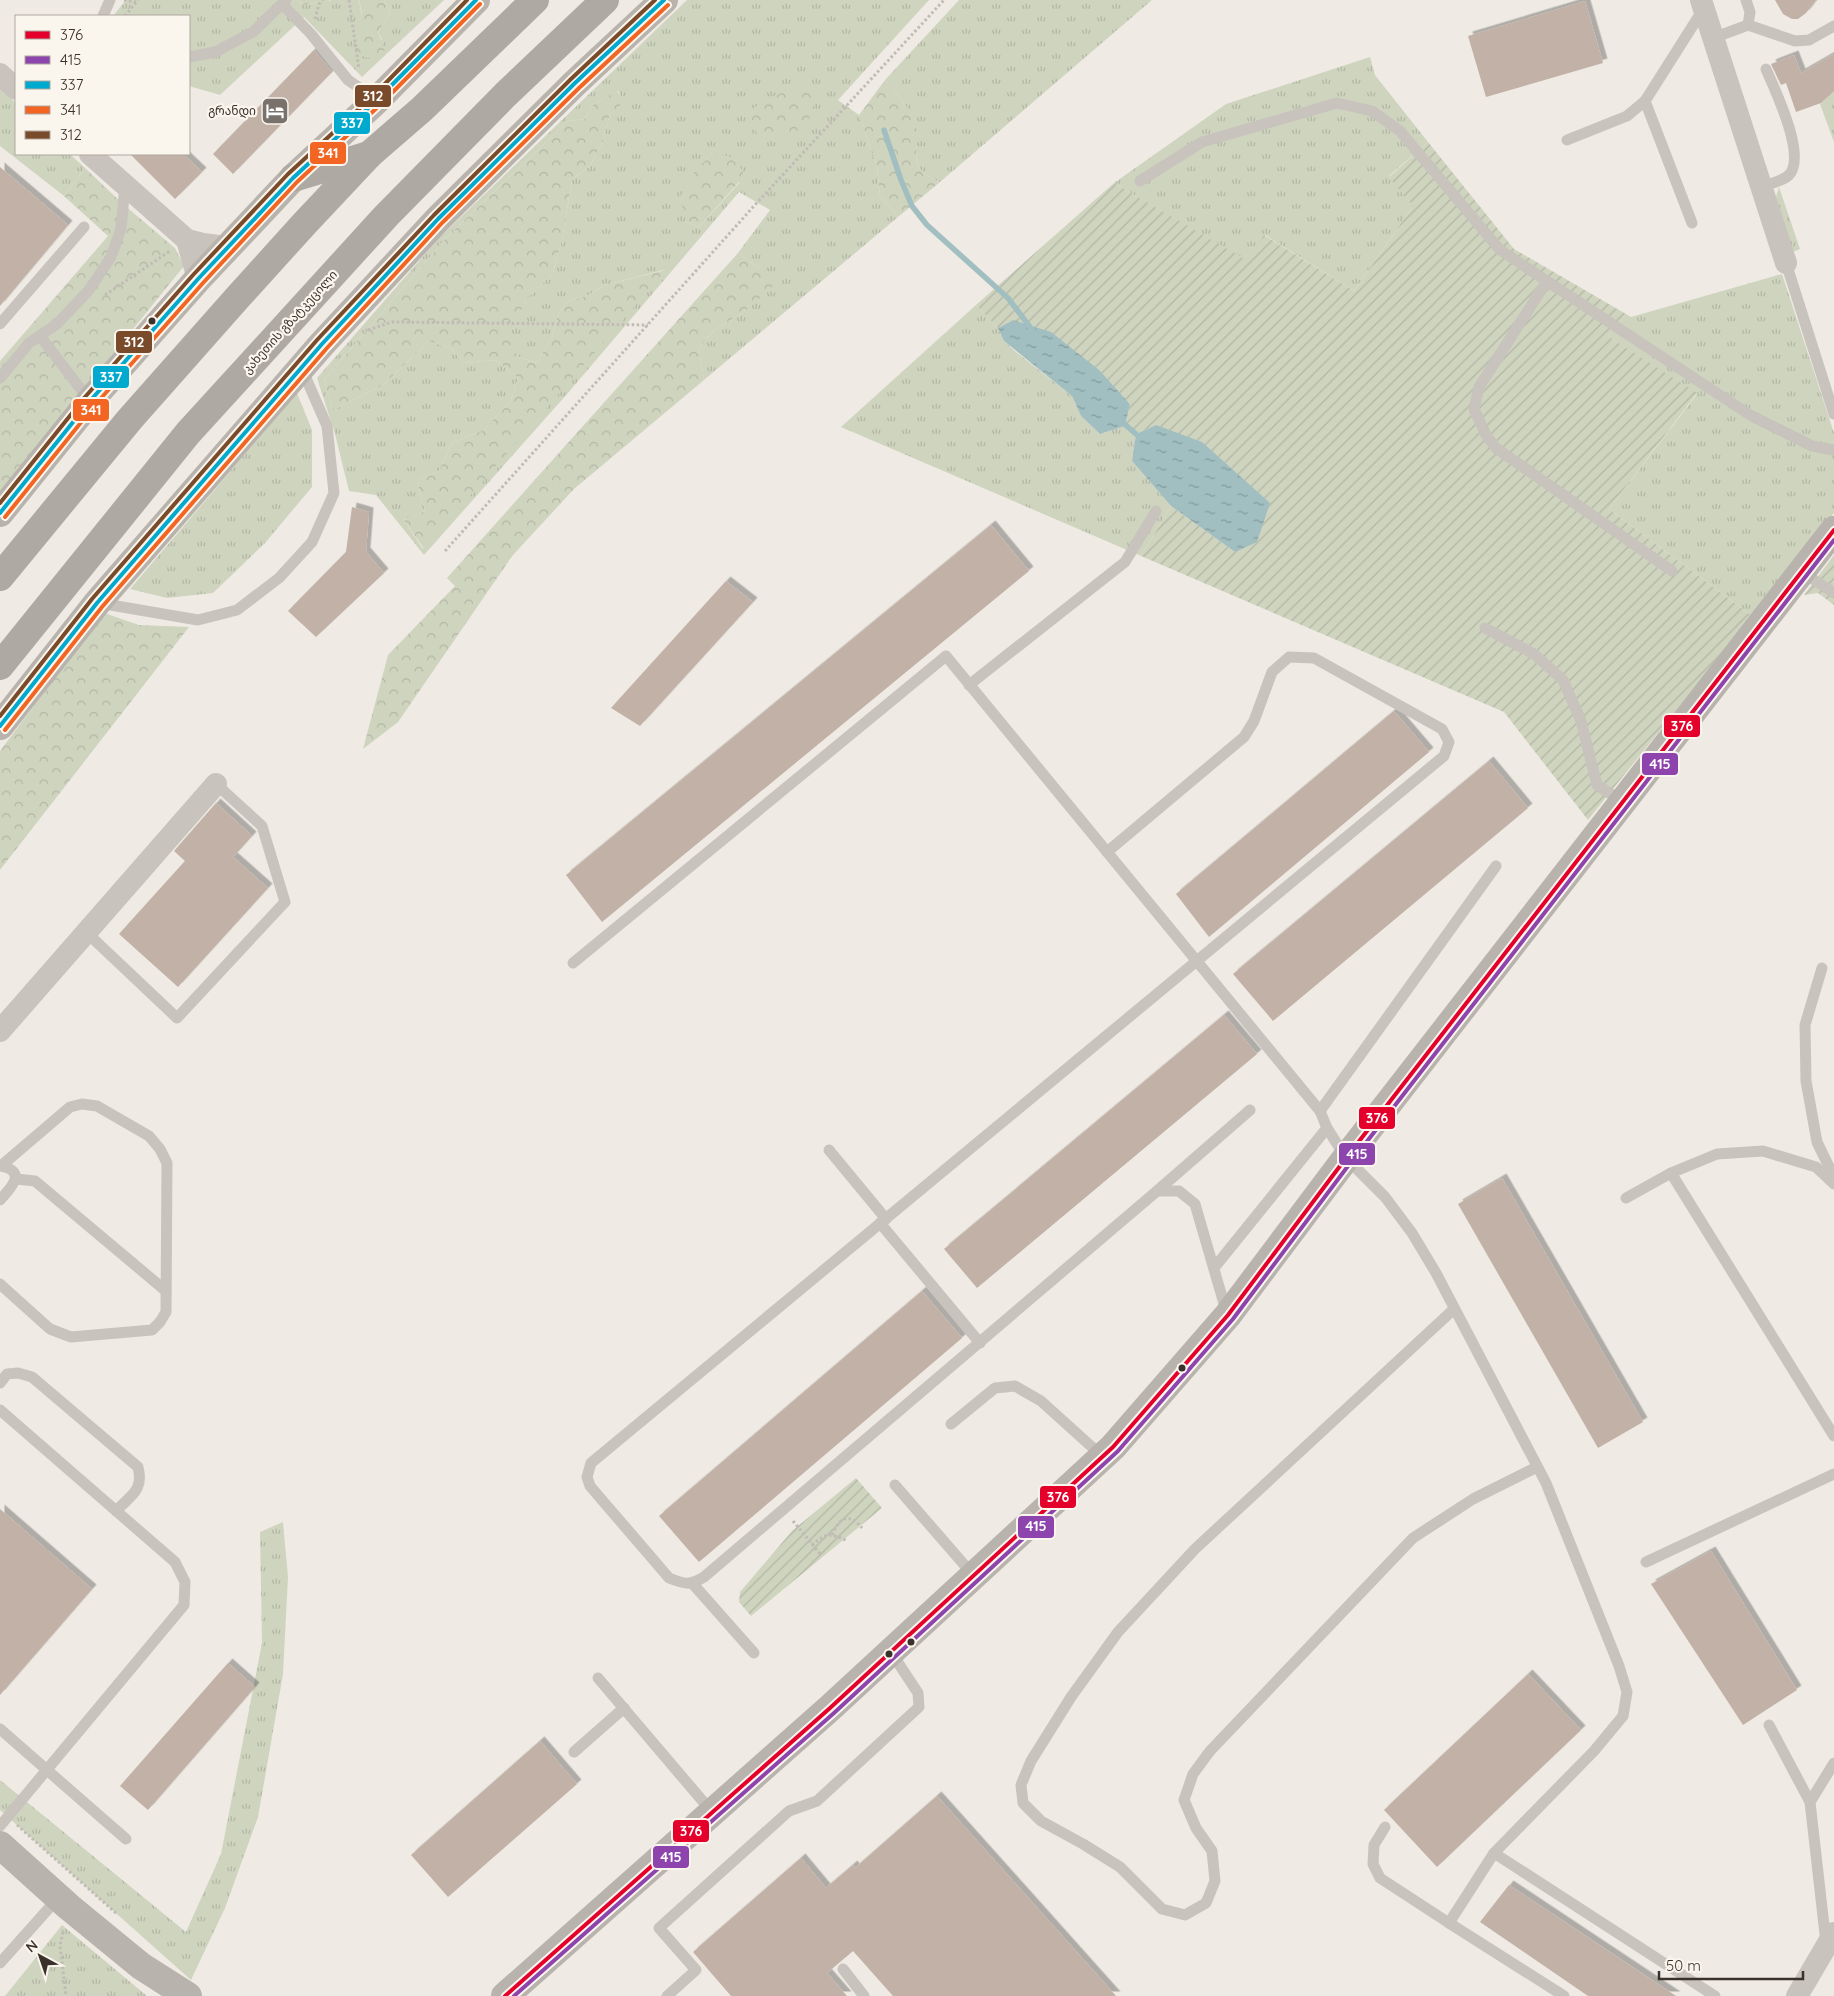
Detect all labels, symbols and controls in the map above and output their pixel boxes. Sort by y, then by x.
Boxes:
legend [15,15,190,155]
text: 376 [60,25,83,44]
text: 415 [60,50,82,69]
text: 337 [60,75,84,94]
line badge: 312 [354,84,392,108]
text: 312 [363,87,383,105]
hotel icon: გრანდი [260,96,290,126]
text: 341 [60,100,81,119]
place label: გრანდი [208,103,256,119]
line badge: 337 [333,111,371,135]
text: 337 [341,114,364,132]
text: 312 [60,125,82,144]
line badge: 341 [309,141,347,165]
text: 341 [318,144,338,162]
street label: კახეთის გზატკეცილი [239,267,341,377]
unlabelled marker [147,316,157,326]
line badge: 312 [115,330,153,354]
text: 312 [124,333,144,351]
line badge: 337 [92,365,130,389]
text: 337 [100,368,123,386]
line badge: 341 [72,398,110,422]
text: 341 [81,401,101,419]
line badge: 376 [1663,714,1701,738]
text: 376 [1671,717,1694,735]
line badge: 415 [1641,752,1679,776]
text: 415 [1649,755,1671,773]
line badge: 376 [1358,1106,1396,1130]
text: 376 [1366,1109,1389,1127]
line badge: 415 [1338,1142,1376,1166]
text: 415 [1346,1145,1368,1163]
unlabelled marker [1177,1363,1187,1373]
line badge: 376 [1039,1485,1077,1509]
text: 376 [1047,1488,1070,1506]
line badge: 415 [1017,1515,1055,1539]
text: 415 [1025,1517,1047,1535]
unlabelled marker [906,1637,916,1647]
unlabelled marker [884,1649,894,1659]
line badge: 376 [672,1819,710,1843]
text: 376 [680,1822,703,1840]
line badge: 415 [652,1845,690,1869]
text: 415 [660,1848,682,1866]
north arrow [15,1931,65,1981]
text: N [22,1936,41,1956]
scale bar [1659,1948,1803,1980]
text: 50 m [1666,1956,1701,1975]

